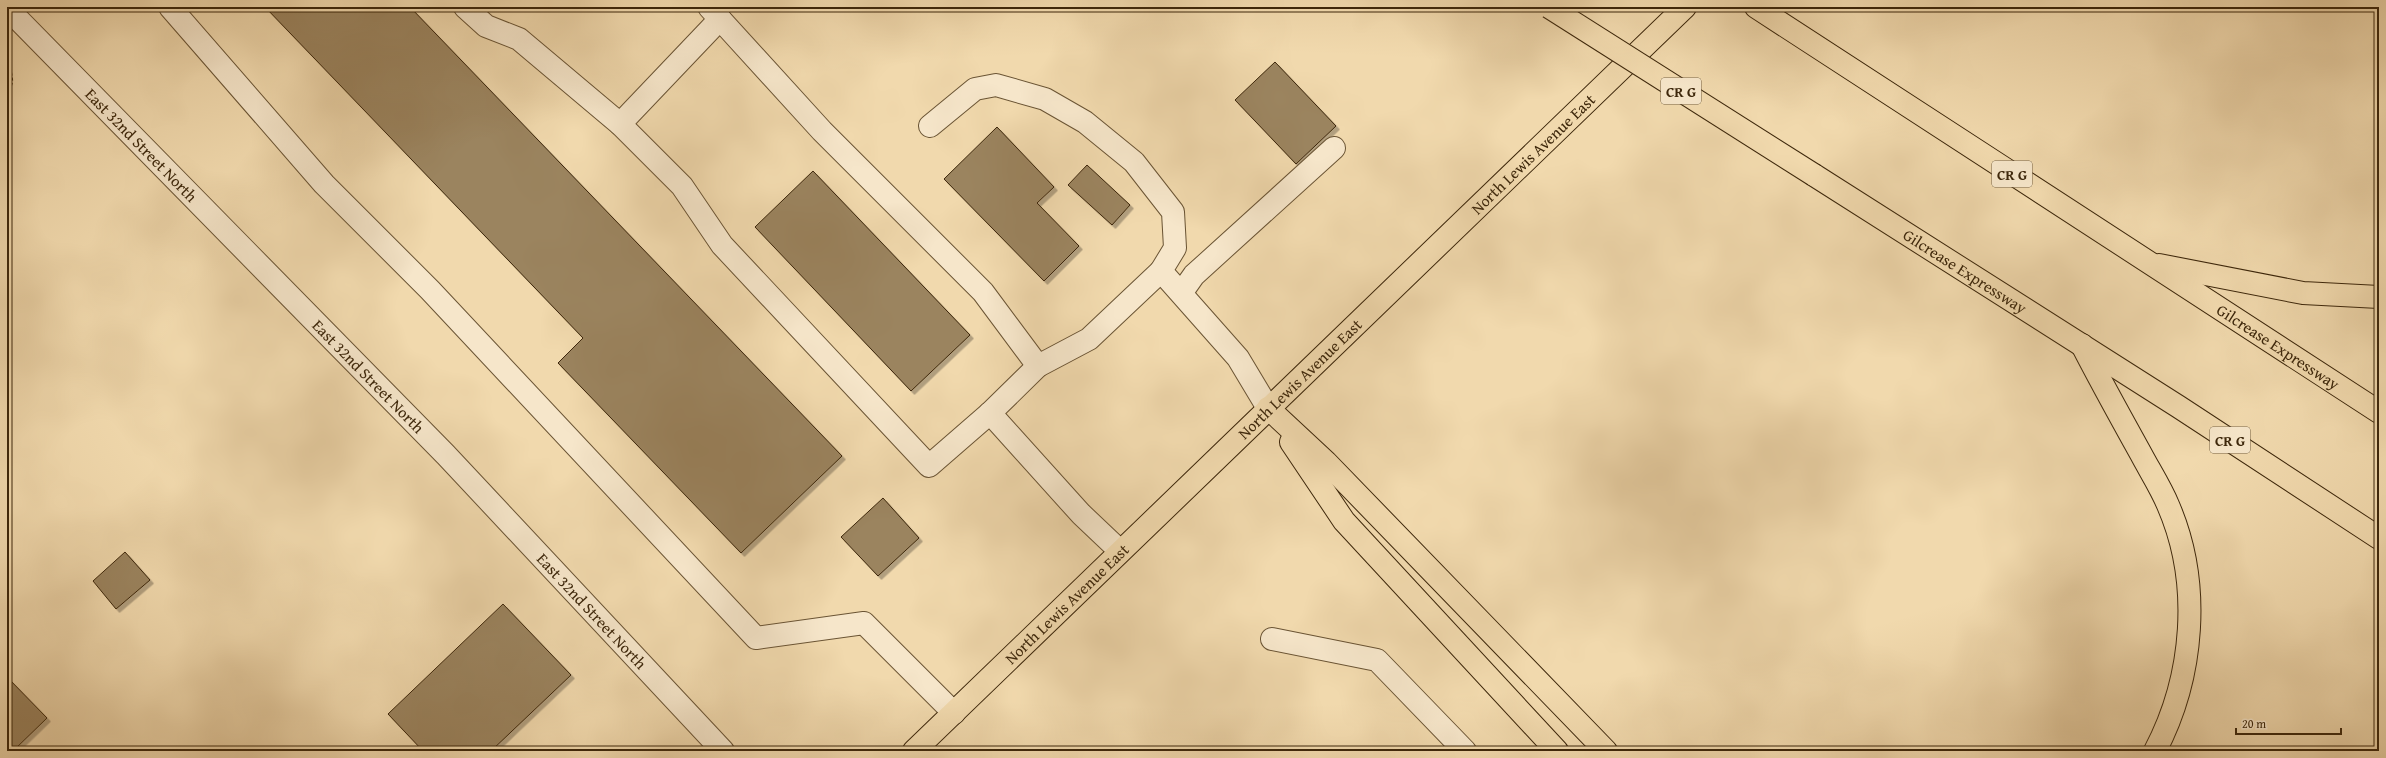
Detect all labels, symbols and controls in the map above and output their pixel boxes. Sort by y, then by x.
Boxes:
road number: CR G [1661,78,1701,104]
street label: East 32nd Street North [80,82,203,207]
street label: North Lewis Avenue East [1465,88,1601,220]
road number: CR G [1992,161,2032,187]
street label: Gilcrease Expressway [1898,223,2032,319]
street label: Gilcrease Expressway [2212,298,2345,395]
street label: North Lewis Avenue East [1232,313,1368,445]
street label: East 32nd Street North [307,314,430,439]
road number: CR G [2210,427,2250,453]
street label: North Lewis Avenue East [999,538,1134,670]
street label: East 32nd Street North [531,547,652,674]
scale bar [2236,710,2341,736]
text: 20 m [2242,715,2266,732]

